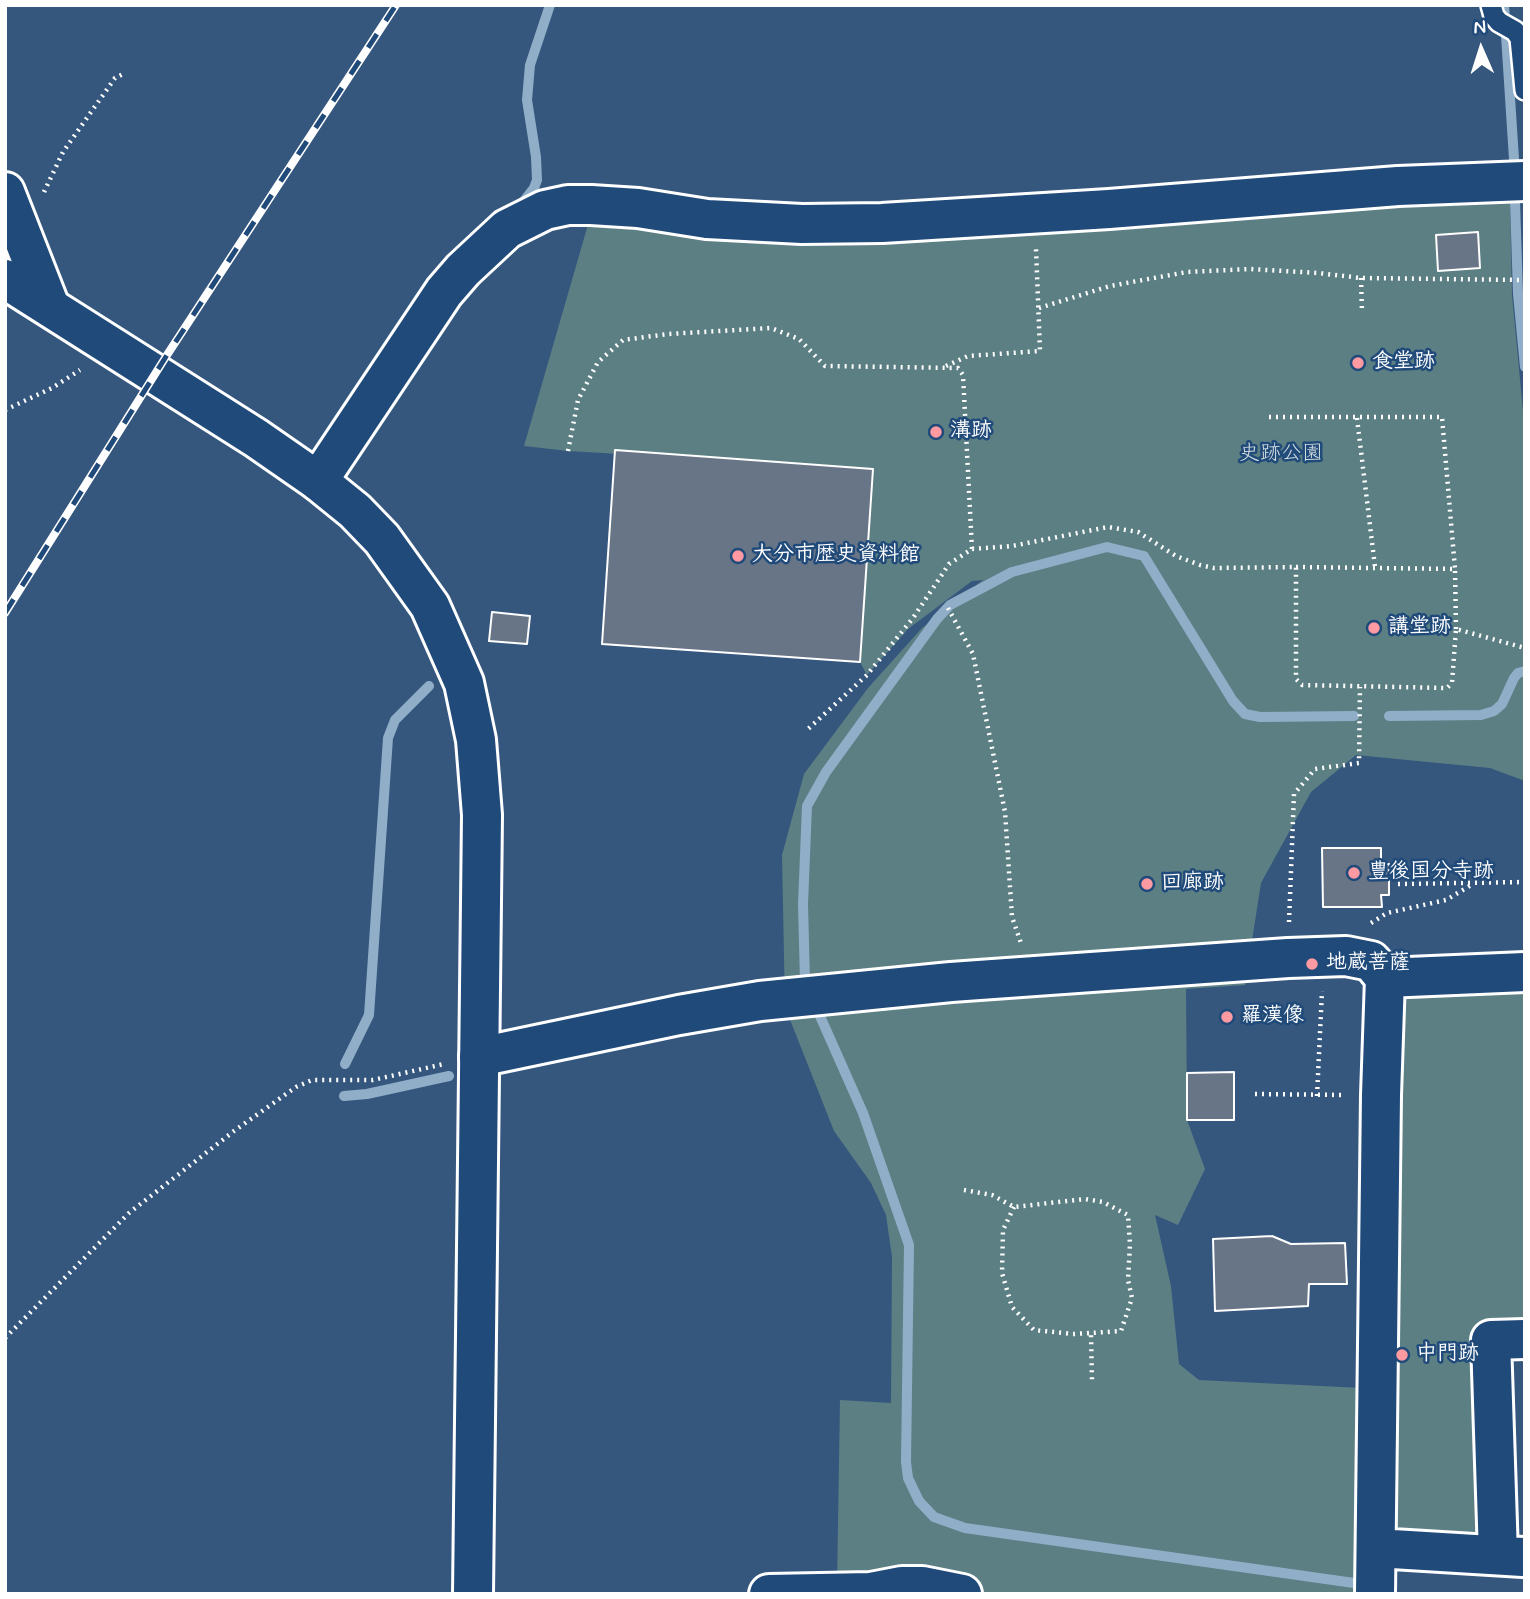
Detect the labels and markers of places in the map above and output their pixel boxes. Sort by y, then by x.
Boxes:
place label: 食堂跡 [1372,350,1435,376]
marker: 食堂跡 [1350,355,1366,371]
place label: 溝跡 [950,419,992,445]
marker: 溝跡 [928,424,944,440]
place label: 大分市歴史資料館 [752,543,920,569]
marker: 大分市歴史資料館 [730,548,746,564]
place label: 講堂跡 [1388,615,1451,641]
marker: 講堂跡 [1366,620,1382,636]
place label: 豊後国分寺跡 [1368,860,1494,886]
marker: 豊後国分寺跡 [1346,865,1362,881]
place label: 回廊跡 [1161,871,1224,897]
marker: 回廊跡 [1139,876,1155,892]
place label: 地蔵菩薩 [1326,951,1410,977]
marker: 地蔵菩薩 [1304,956,1320,972]
place label: 羅漢像 [1241,1004,1304,1030]
marker: 羅漢像 [1219,1009,1235,1025]
place label: 中門跡 [1416,1342,1479,1368]
marker: 中門跡 [1394,1347,1410,1363]

